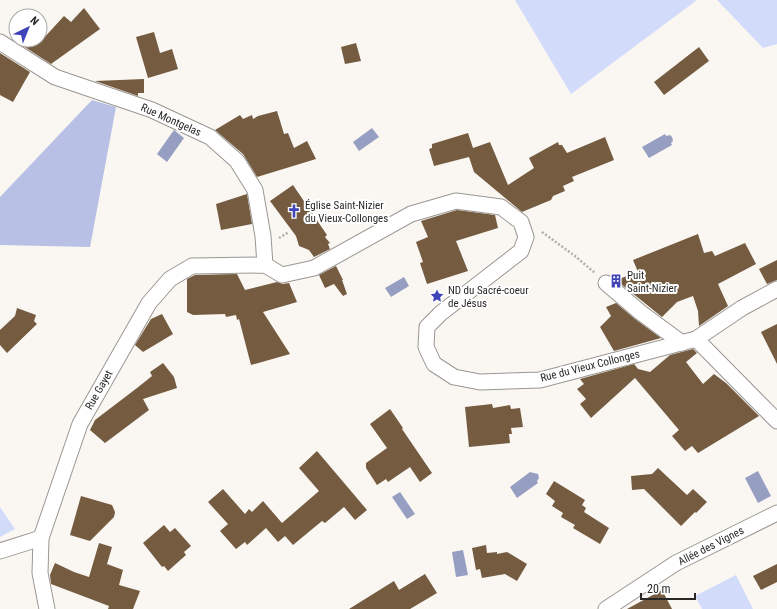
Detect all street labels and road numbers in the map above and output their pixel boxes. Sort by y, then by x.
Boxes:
street label: Rue Montgelas [139,101,203,139]
street label: Rue du Vieux Collonges [539,347,641,385]
street label: Rue Gayet [83,368,115,412]
street label: Allée des Vignes [676,524,746,568]

